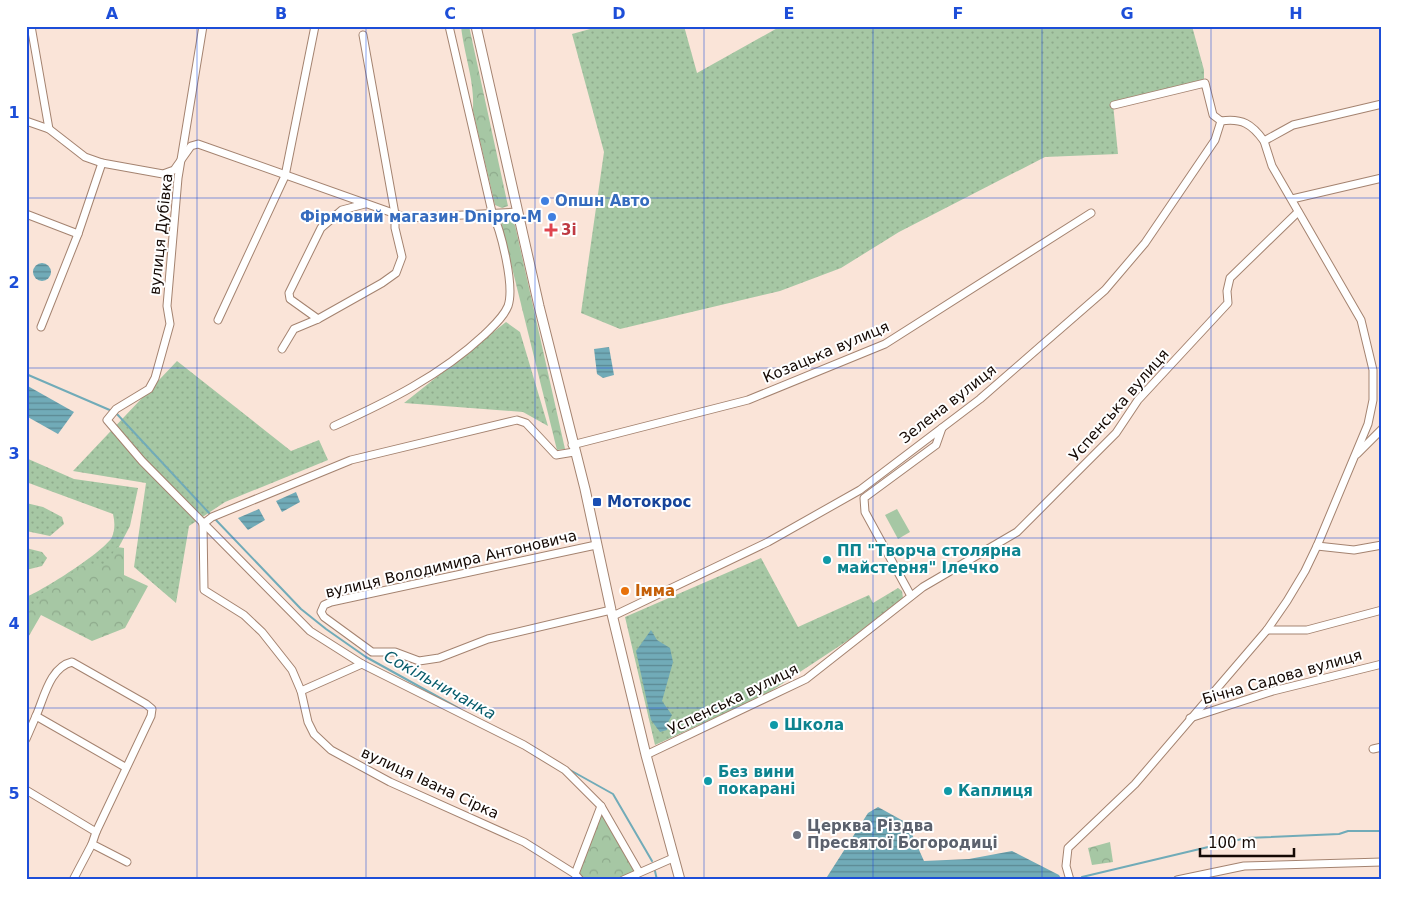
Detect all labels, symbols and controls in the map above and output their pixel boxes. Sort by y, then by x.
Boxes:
text: A [106,4,119,23]
text: B [275,4,287,23]
text: C [444,4,456,23]
text: D [612,4,626,23]
text: E [784,4,794,23]
text: F [953,4,963,23]
text: G [1120,4,1134,23]
text: H [1289,4,1303,23]
text: 1 [8,103,20,122]
street label: вулиця Дубівка [146,172,176,296]
place label: Опшн Авто [555,192,650,210]
marker: Опшн Авто [539,195,551,207]
place label: Фірмовий магазин Dnipro-M [300,208,542,226]
marker: Фірмовий магазин Dnipro-M [546,211,558,223]
place label: 3і [561,221,577,239]
marker: 3і [545,224,557,236]
text: 2 [8,273,20,292]
street label: Козацька вулиця [760,317,892,387]
street label: Успенська вулиця [1065,345,1173,465]
street label: Зелена вулиця [896,361,1000,447]
text: 3 [8,444,20,463]
place label: Мотокрос [607,493,691,511]
marker: Мотокрос [591,496,603,508]
street label: вулиця Володимира Антоновича [323,526,579,602]
place label: ПП "Творча столярна майстерня" Ілечко [837,542,1021,577]
marker: ПП "Творча столярна майстерня" Ілечко [821,554,833,566]
place label: Імма [635,582,675,600]
marker: Імма [619,585,631,597]
text: 4 [8,614,20,633]
water label: Сокільничанка [381,646,499,724]
street label: Бічна Садова вулиця [1200,646,1364,708]
street label: Успенська вулиця [665,660,801,738]
place label: Школа [784,716,844,734]
marker: Школа [768,719,780,731]
street label: вулиця Івана Сірка [358,743,502,823]
place label: Без вини покарані [718,763,795,798]
marker: Без вини покарані [702,775,714,787]
place label: Каплиця [958,782,1033,800]
text: 5 [8,784,20,803]
marker: Каплиця [942,785,954,797]
place label: Церква Різдва Пресвятої Богородиці [807,817,998,852]
scale bar [1200,826,1294,858]
marker: Церква Різдва Пресвятої Богородиці [791,829,803,841]
text: 100 m [1208,834,1256,852]

